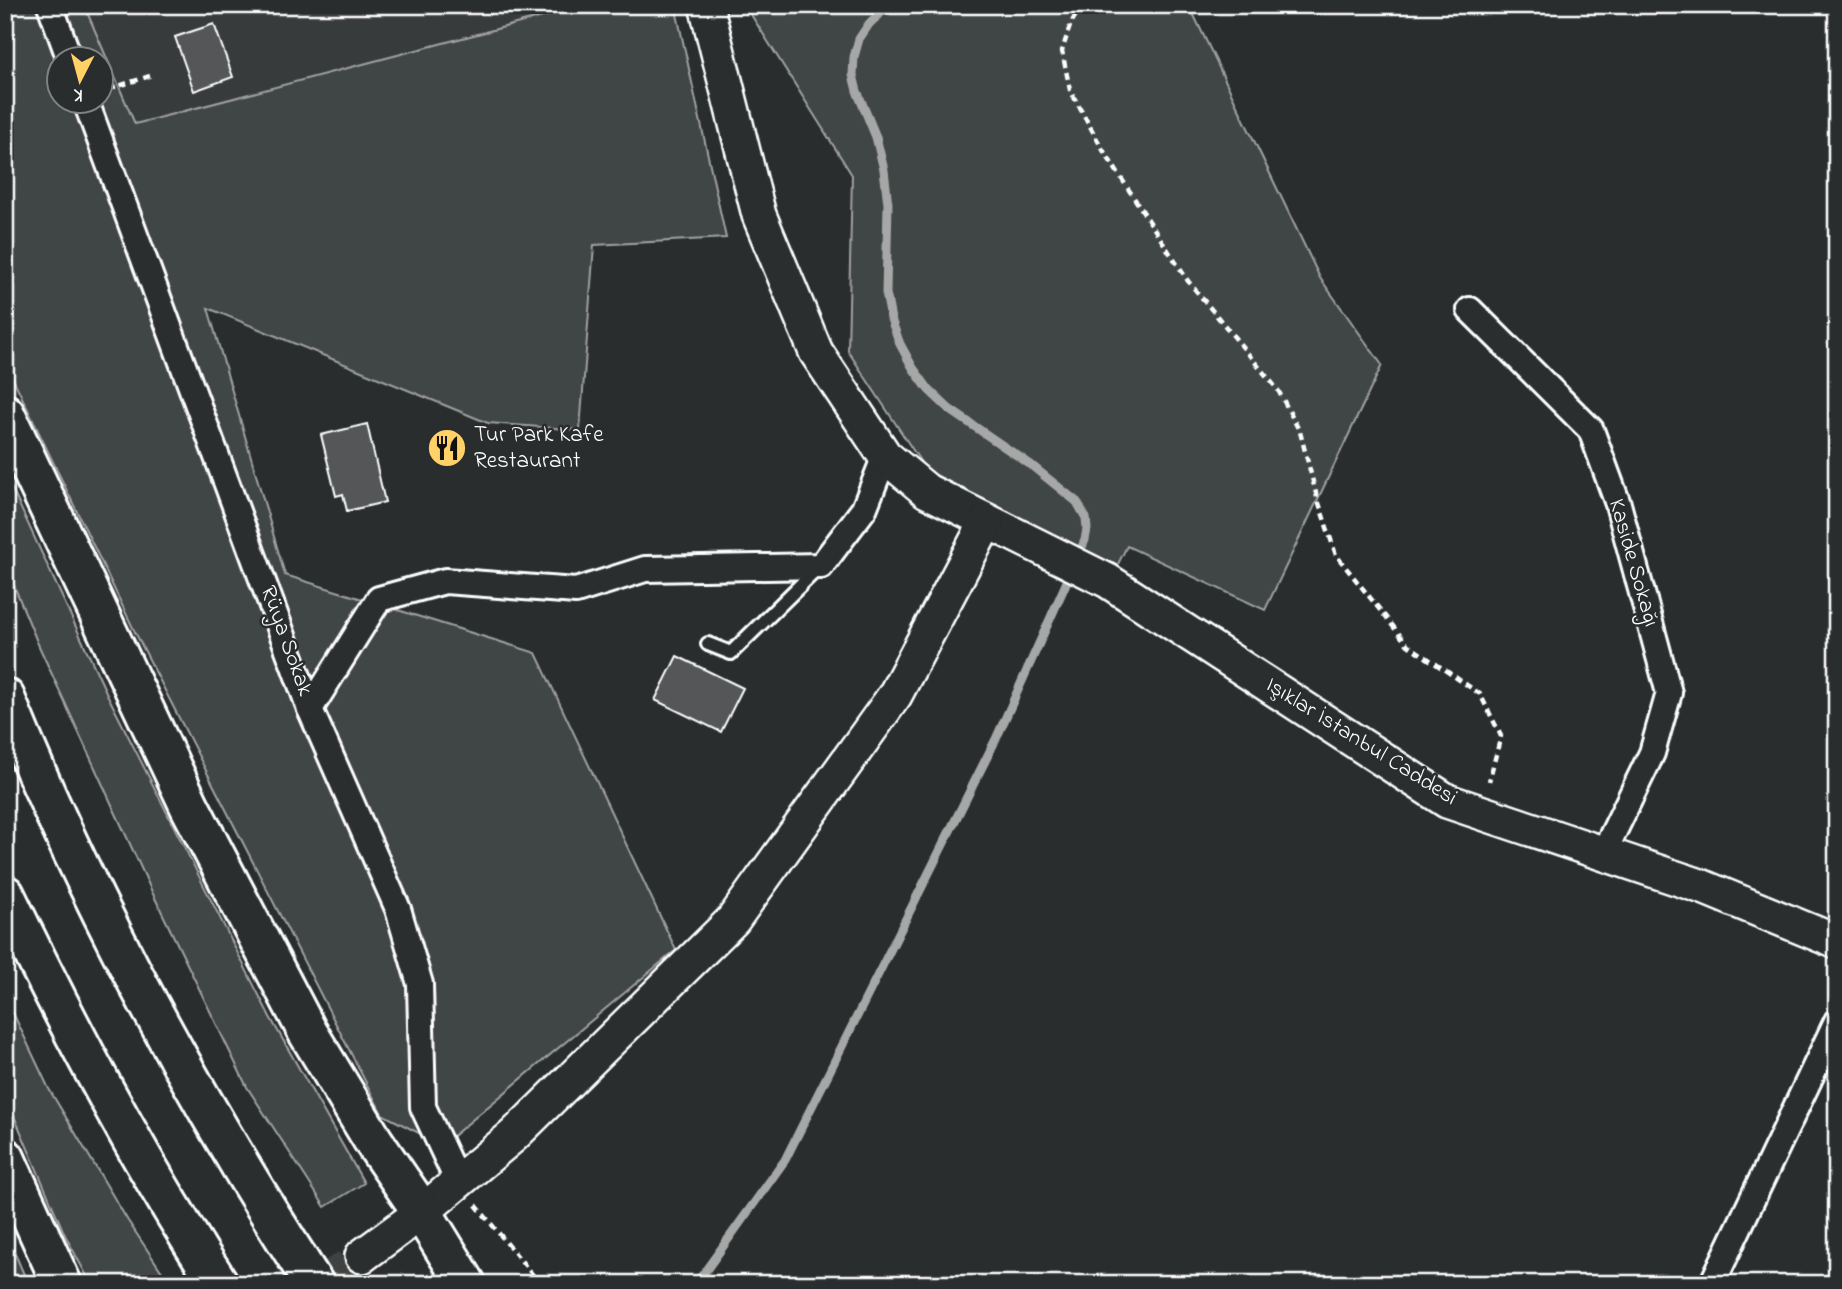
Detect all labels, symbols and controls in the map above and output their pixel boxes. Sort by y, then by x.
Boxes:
north arrow [46,46,116,116]
text: K [72,80,84,108]
place label: Tur Park Kafe Restaurant [474,419,604,478]
restaurant icon: Tur Park Kafe Restaurant [426,427,468,469]
street label: Kaside Sokağı [1598,495,1667,631]
street label: Rüya Sokak [249,581,322,702]
street label: Işıklar İstanbul Caddesi [1259,669,1463,815]

